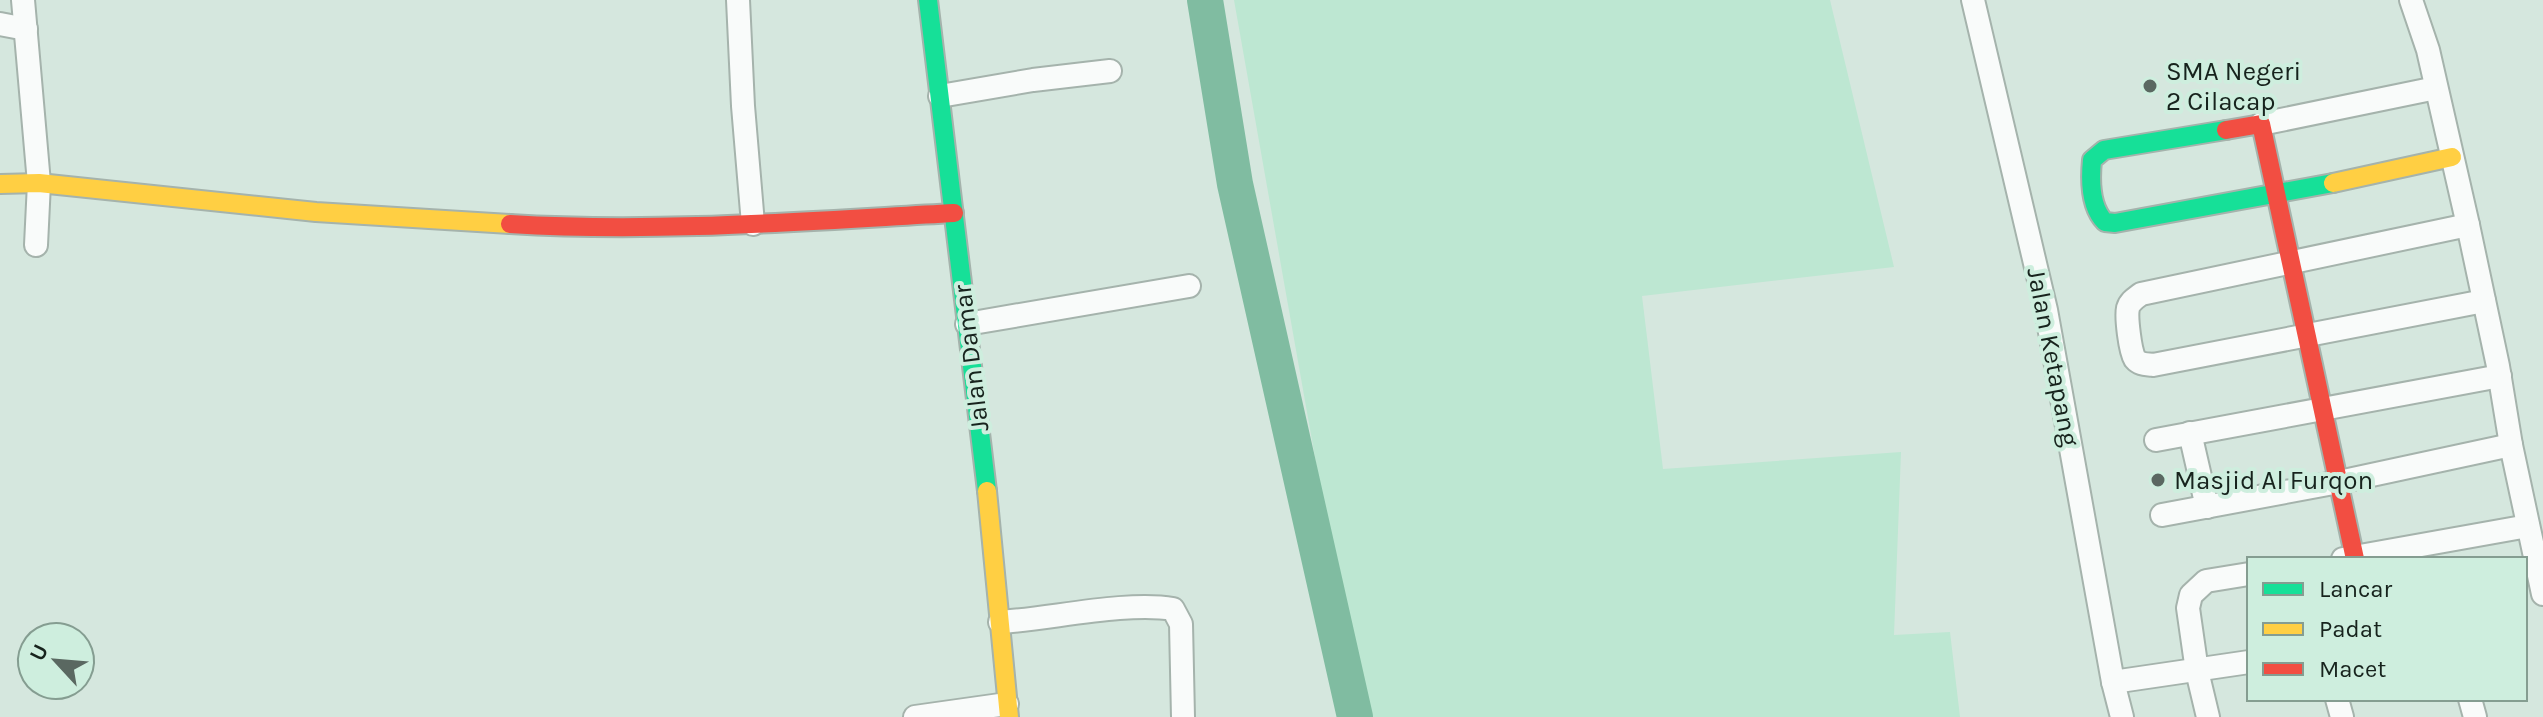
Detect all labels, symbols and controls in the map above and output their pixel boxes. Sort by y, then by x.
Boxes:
place label: SMA Negeri 2 Cilacap [2166,56,2301,117]
marker: SMA Negeri 2 Cilacap [2141,77,2159,95]
street label: Jalan Ketapang [2020,265,2086,449]
street label: Jalan Damar [947,282,995,433]
place label: Masjid Al Furqon [2174,465,2373,496]
marker: Masjid Al Furqon [2149,471,2167,489]
legend [2247,557,2527,701]
text: Lancar [2319,575,2393,603]
text: Padat [2319,615,2382,643]
north arrow [16,621,96,701]
text: U [24,640,54,665]
text: Macet [2319,655,2386,683]

